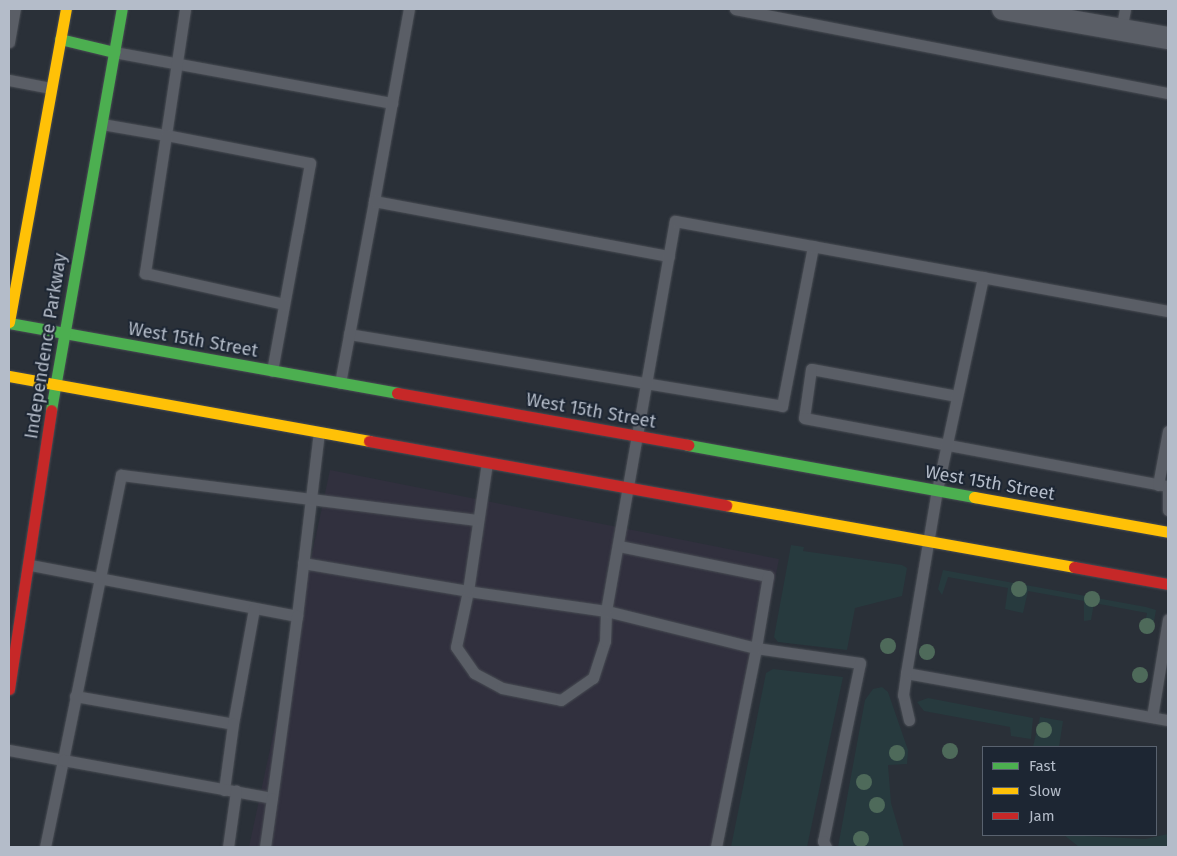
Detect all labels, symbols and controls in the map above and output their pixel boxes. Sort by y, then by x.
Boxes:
street label: Independence Parkway [21,252,71,440]
street label: West 15th Street [126,318,260,362]
street label: West 15th Street [524,389,658,433]
street label: West 15th Street [923,461,1057,505]
legend [982,746,1157,836]
text: Fast [1029,757,1056,775]
text: Slow [1029,782,1061,800]
text: Jam [1029,807,1055,825]

